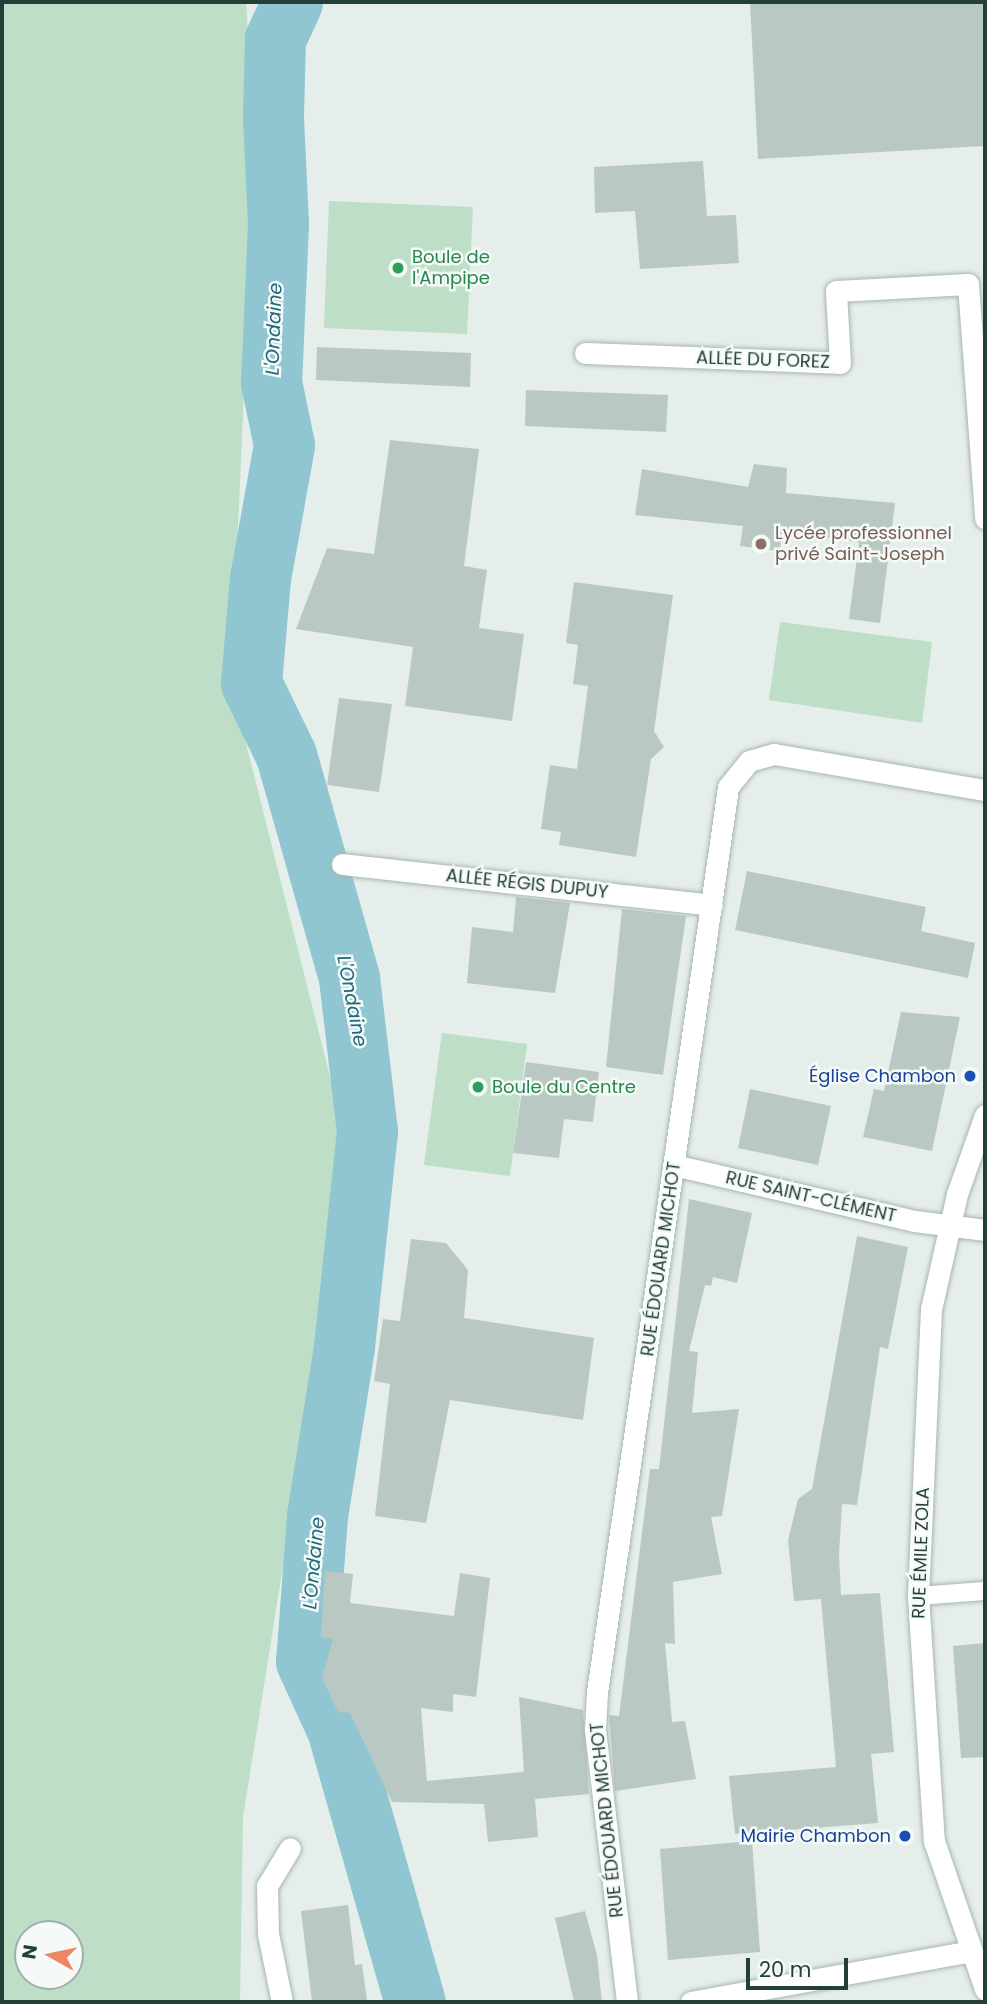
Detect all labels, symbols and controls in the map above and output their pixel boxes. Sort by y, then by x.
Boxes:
place label: Boule de l'Ampipe [412,247,490,290]
marker: Boule de l'Ampipe [390,260,406,276]
water label: L'Ondaine [261,282,287,376]
street label: ALLÉE DU FOREZ [696,347,830,373]
place label: Lycée professionnel privé Saint-Joseph [775,523,952,566]
marker: Lycée professionnel privé Saint-Joseph [753,536,769,552]
street label: ALLÉE RÉGIS DUPUY [445,865,609,903]
water label: L'Ondaine [332,953,372,1049]
place label: Église Chambon [809,1065,956,1087]
marker: Église Chambon [962,1068,978,1084]
place label: Boule du Centre [492,1076,636,1098]
marker: Boule du Centre [470,1079,486,1095]
street label: RUE ÉDOUARD MICHOT [637,1160,685,1358]
street label: RUE SAINT-CLÉMENT [724,1167,898,1227]
street label: RUE ÉMILE ZOLA [908,1487,934,1619]
water label: L'Ondaine [299,1516,329,1610]
street label: RUE ÉDOUARD MICHOT [586,1721,628,1919]
place label: Mairie Chambon [740,1825,891,1847]
marker: Mairie Chambon [897,1828,913,1844]
north arrow [14,1920,84,1990]
text: N [15,1943,44,1961]
scale bar [749,1944,850,1988]
text: 20 m [759,1955,812,1984]

